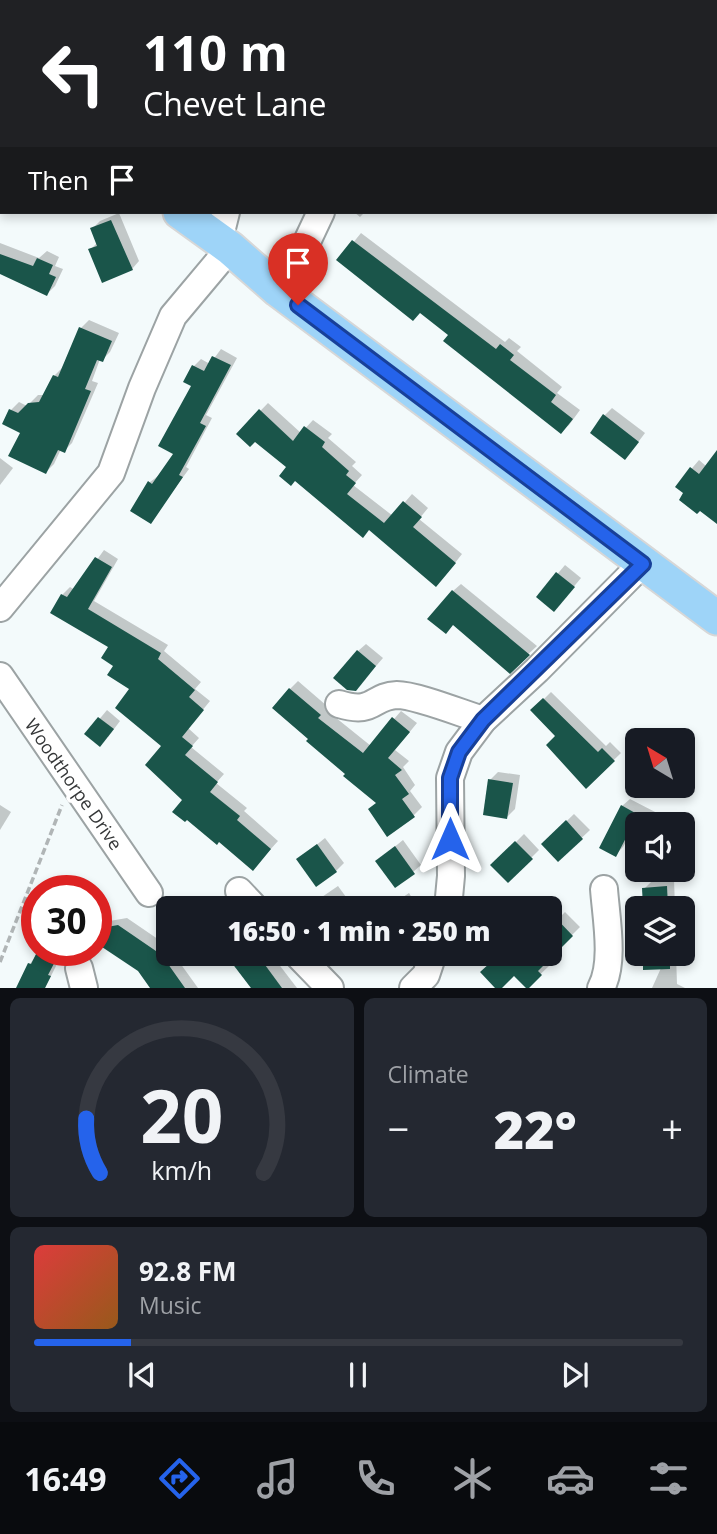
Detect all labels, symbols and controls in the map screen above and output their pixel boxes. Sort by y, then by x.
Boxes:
text: 110 m [143,19,288,85]
icon: left [28,28,119,119]
text: Chevet Lane [143,82,327,125]
icon: arrive [103,161,141,199]
text: Then [28,162,89,198]
pin [268,233,328,305]
icon: arrive [279,244,317,282]
street label: Woodthorpe Drive [20,714,128,854]
north arrow [625,728,695,798]
map controls [625,728,695,966]
position arrow [413,802,487,876]
button: sound [625,812,695,882]
speed limit sign: 30 [21,875,112,966]
button: layers [625,896,695,966]
text: 16:50 · 1 min · 250 m [228,913,490,949]
text: Climate [388,1058,469,1090]
text: 20 [140,1066,223,1165]
text: 22° [494,1093,577,1164]
text: − [388,1102,409,1154]
text: + [661,1102,683,1154]
text: km/h [151,1153,212,1187]
text: 92.8 FM [139,1253,237,1289]
text: Music [139,1289,202,1321]
icon: previous [123,1356,161,1394]
icon: pause [339,1356,377,1394]
icon: next [556,1356,594,1394]
icon: directions [155,1454,204,1503]
icon: music [253,1454,302,1503]
icon: phone [351,1454,400,1503]
icon: climate [448,1454,497,1503]
icon: car [546,1454,595,1503]
icon: filters [644,1454,693,1503]
text: 16:49 [24,1457,107,1500]

